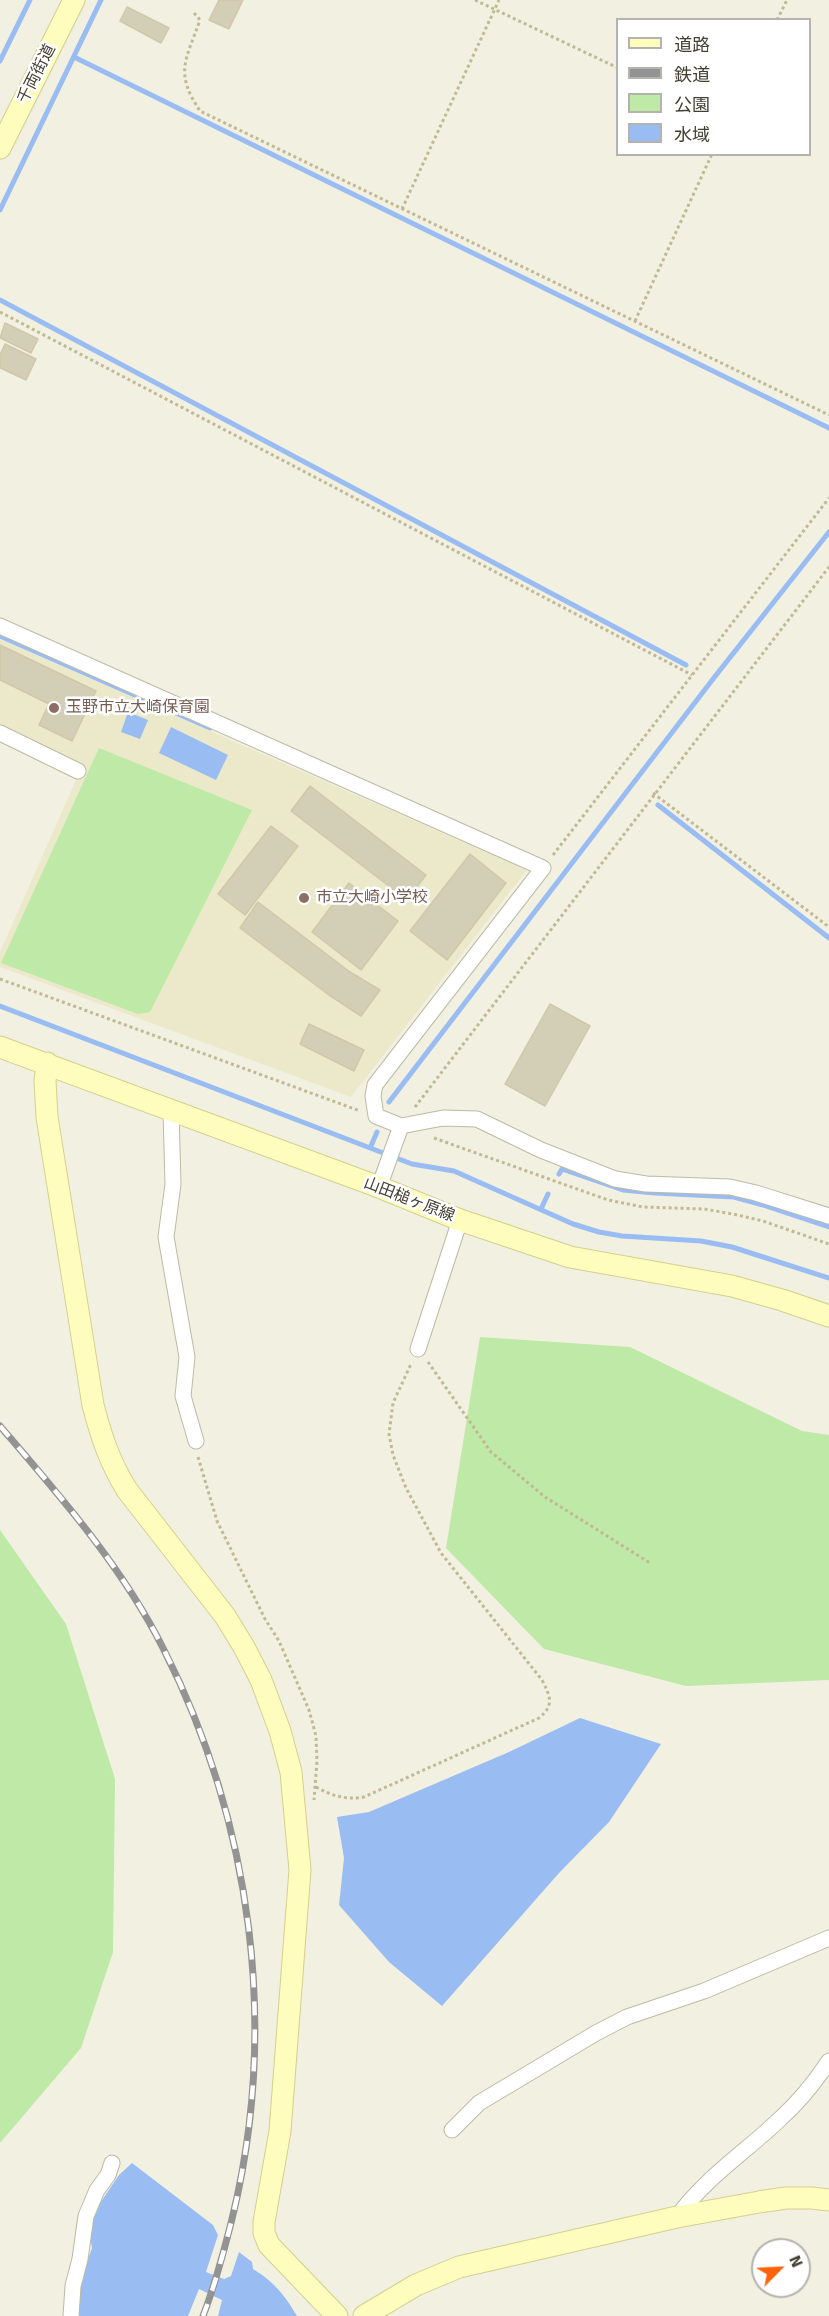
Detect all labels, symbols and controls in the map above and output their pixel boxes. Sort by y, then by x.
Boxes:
legend [616,18,811,156]
text: 道路 [674,34,710,56]
street label: 千両街道 [14,41,60,107]
text: 鉄道 [674,64,710,86]
text: 公園 [674,94,710,116]
text: 水域 [674,124,710,146]
place label: 玉野市立大崎保育園 [66,698,210,718]
marker: 玉野市立大崎保育園 [47,701,61,715]
place label: 市立大崎小学校 [316,888,428,908]
marker: 市立大崎小学校 [297,891,311,905]
street label: 山田槌ヶ原線 [361,1174,457,1226]
north arrow [751,2238,811,2298]
text: N [784,2252,807,2271]

